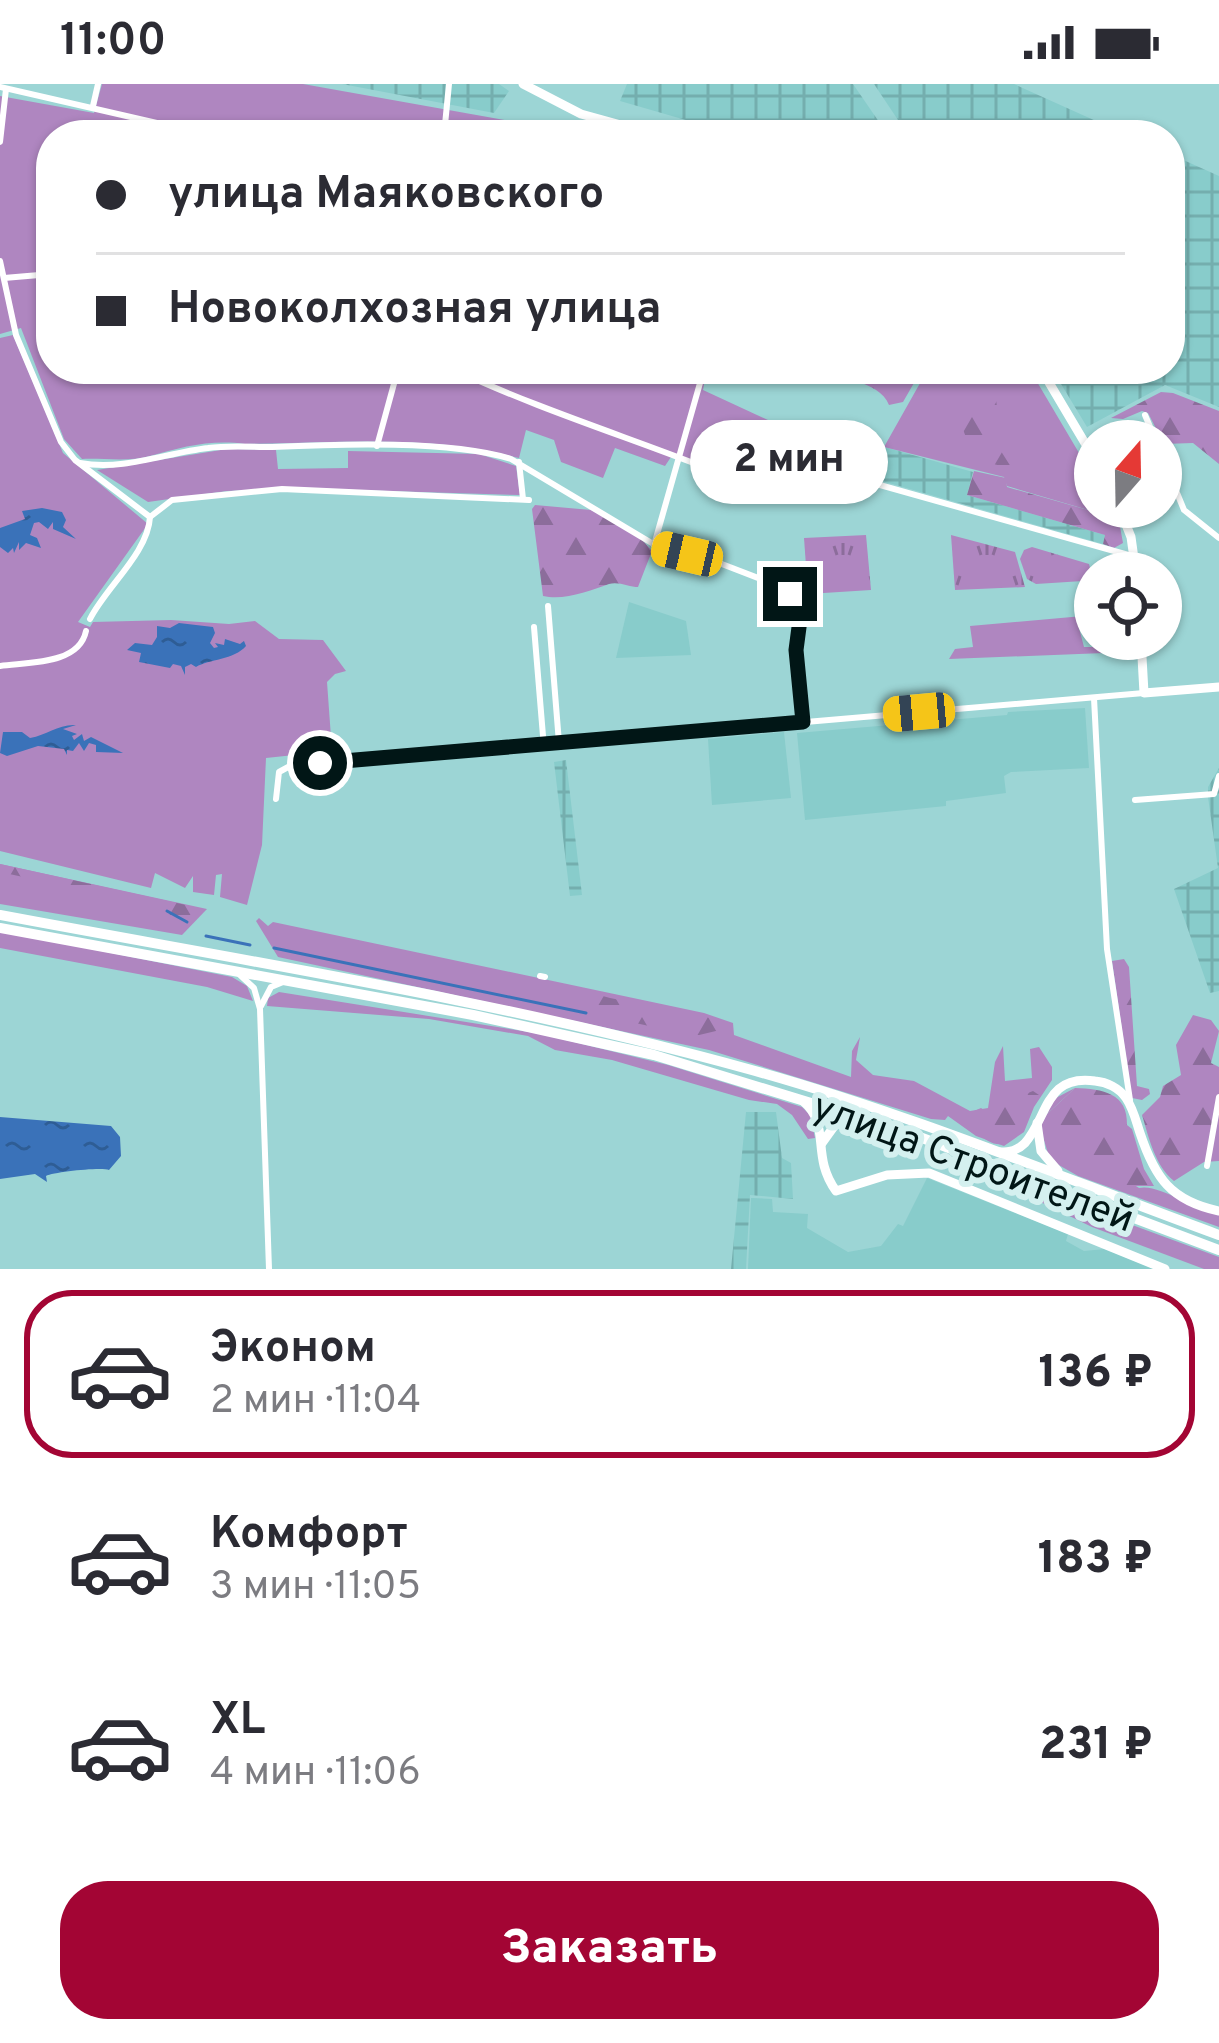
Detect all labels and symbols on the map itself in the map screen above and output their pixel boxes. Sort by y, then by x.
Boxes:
callout: 2 мин [691,420,889,504]
north arrow [1074,420,1182,528]
car [648,528,726,580]
route end [763,567,817,621]
car [882,691,956,733]
route start [293,736,347,790]
street label: улица Строителей [805,1084,1140,1246]

